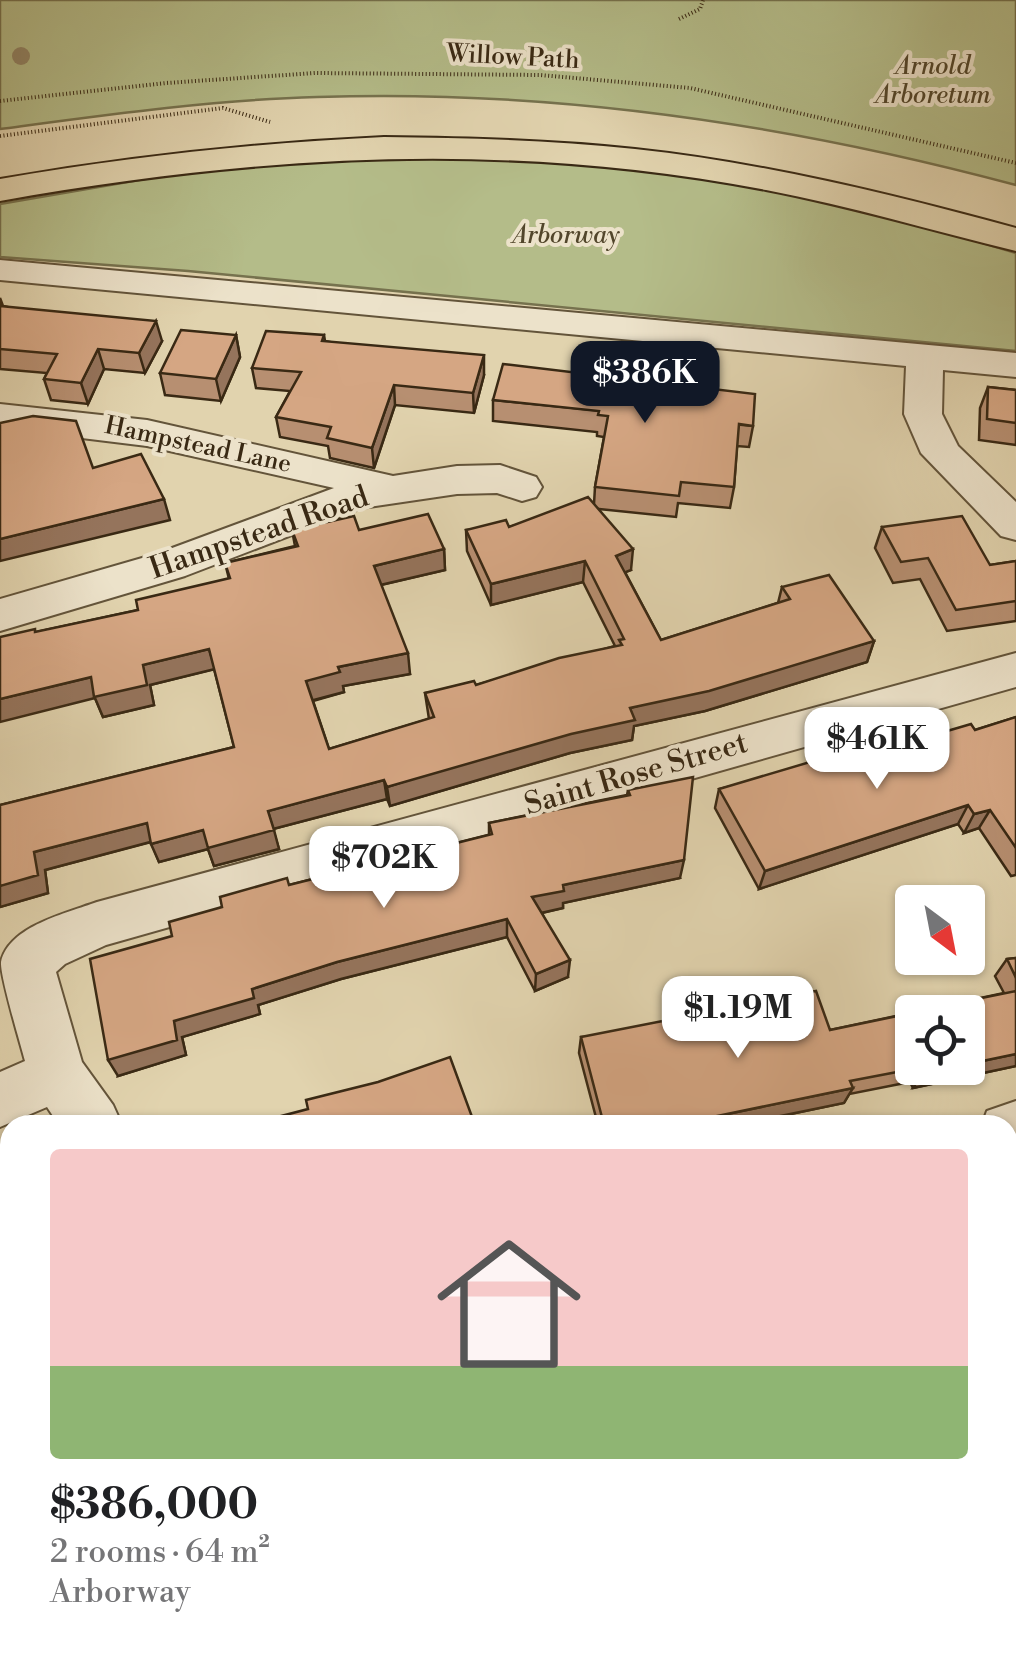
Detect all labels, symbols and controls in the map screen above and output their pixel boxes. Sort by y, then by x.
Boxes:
street label: Willow Path [445,38,580,76]
park label: Arnold Arboretum [872,51,991,111]
park label: Arborway [509,220,620,251]
pin: $386K [575,341,715,426]
text: $386K [593,353,697,393]
street label: Hampstead Lane [102,410,294,480]
street label: Hampstead Road [144,478,374,588]
pin: $461K [807,707,947,792]
text: $461K [826,719,928,759]
street label: Saint Rose Street [520,724,752,824]
pin: $702K [314,826,454,911]
text: $702K [331,838,437,878]
north arrow [895,885,985,975]
map controls [895,885,985,1085]
pin: $1.19M [657,976,819,1061]
text: $1.19M [684,988,792,1028]
button: locate [895,995,985,1085]
icon: home [419,1214,599,1394]
text: $386,000 [50,1479,258,1532]
text: 2 rooms · 64 m² [50,1532,270,1572]
text: Arborway [50,1572,191,1612]

